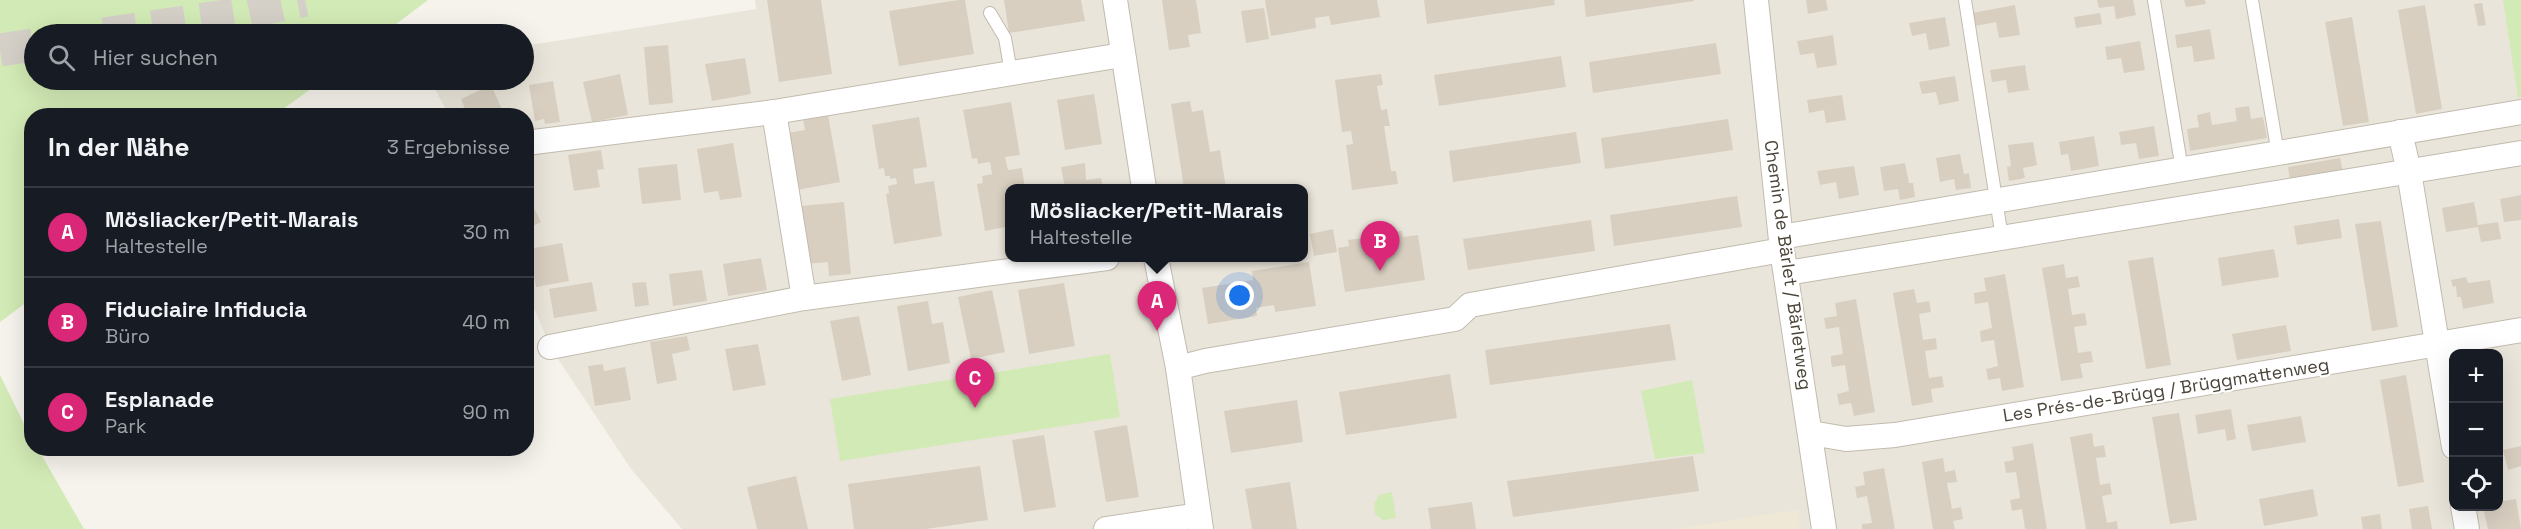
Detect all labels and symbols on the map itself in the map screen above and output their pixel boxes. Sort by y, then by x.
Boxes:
street label: Chemin de Bärlet / Bärletweg [1760,139,1817,391]
pin: B [1360,222,1400,271]
your location [1225,281,1254,310]
pin: A [1138,282,1176,331]
street label: Les Prés-de-Brügg / Brüggmattenweg [2001,352,2331,427]
pin: C [956,358,994,408]

